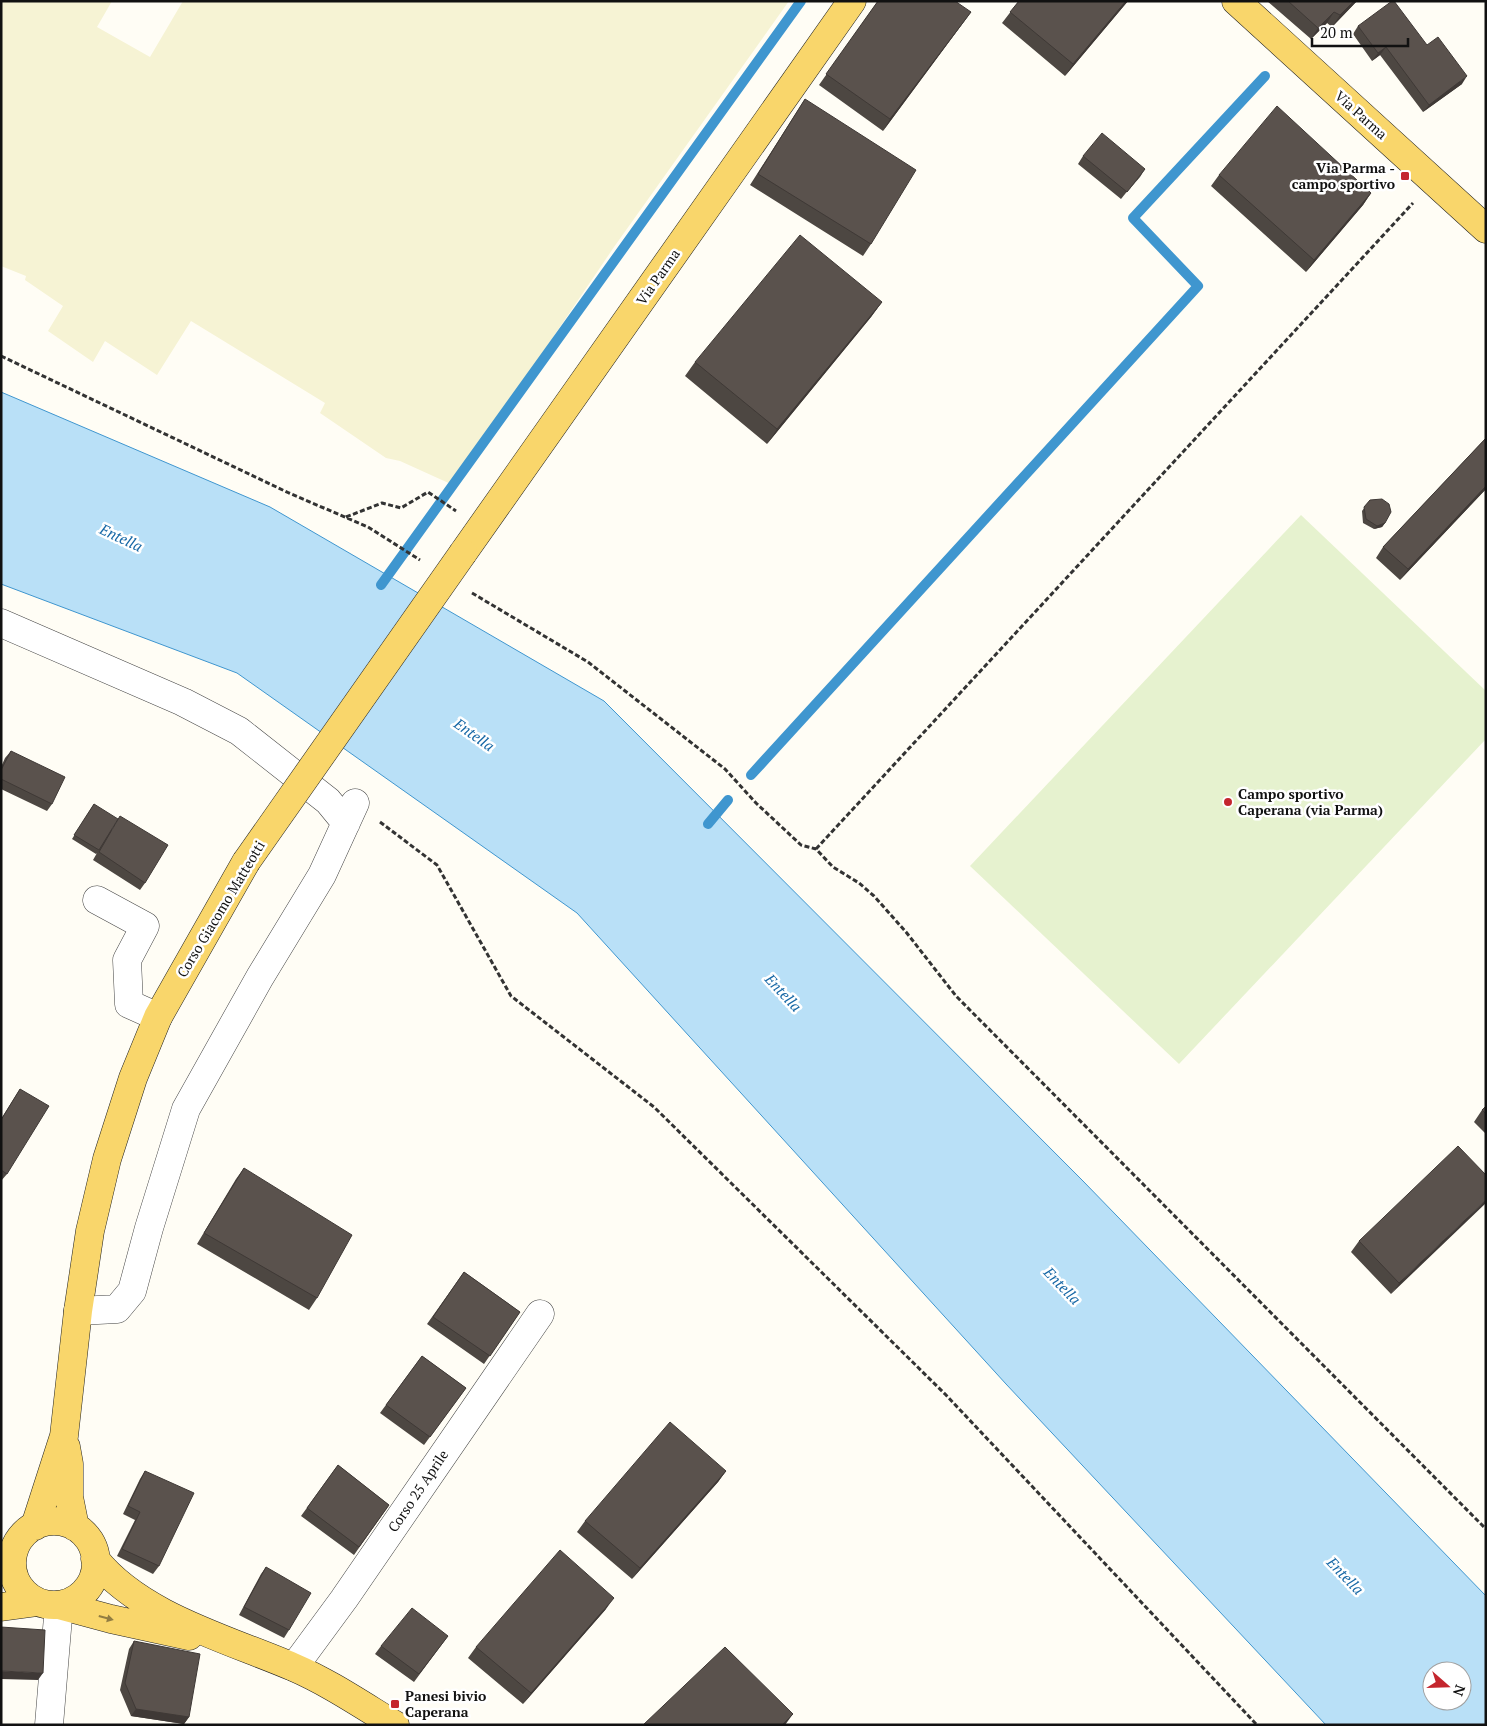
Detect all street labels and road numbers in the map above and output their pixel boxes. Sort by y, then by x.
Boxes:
street label: Via Parma [1331,86,1392,143]
street label: Via Parma [631,245,684,308]
street label: Corso Giacomo Matteotti [172,837,269,980]
street label: Corso 25 Aprile [383,1446,452,1536]

